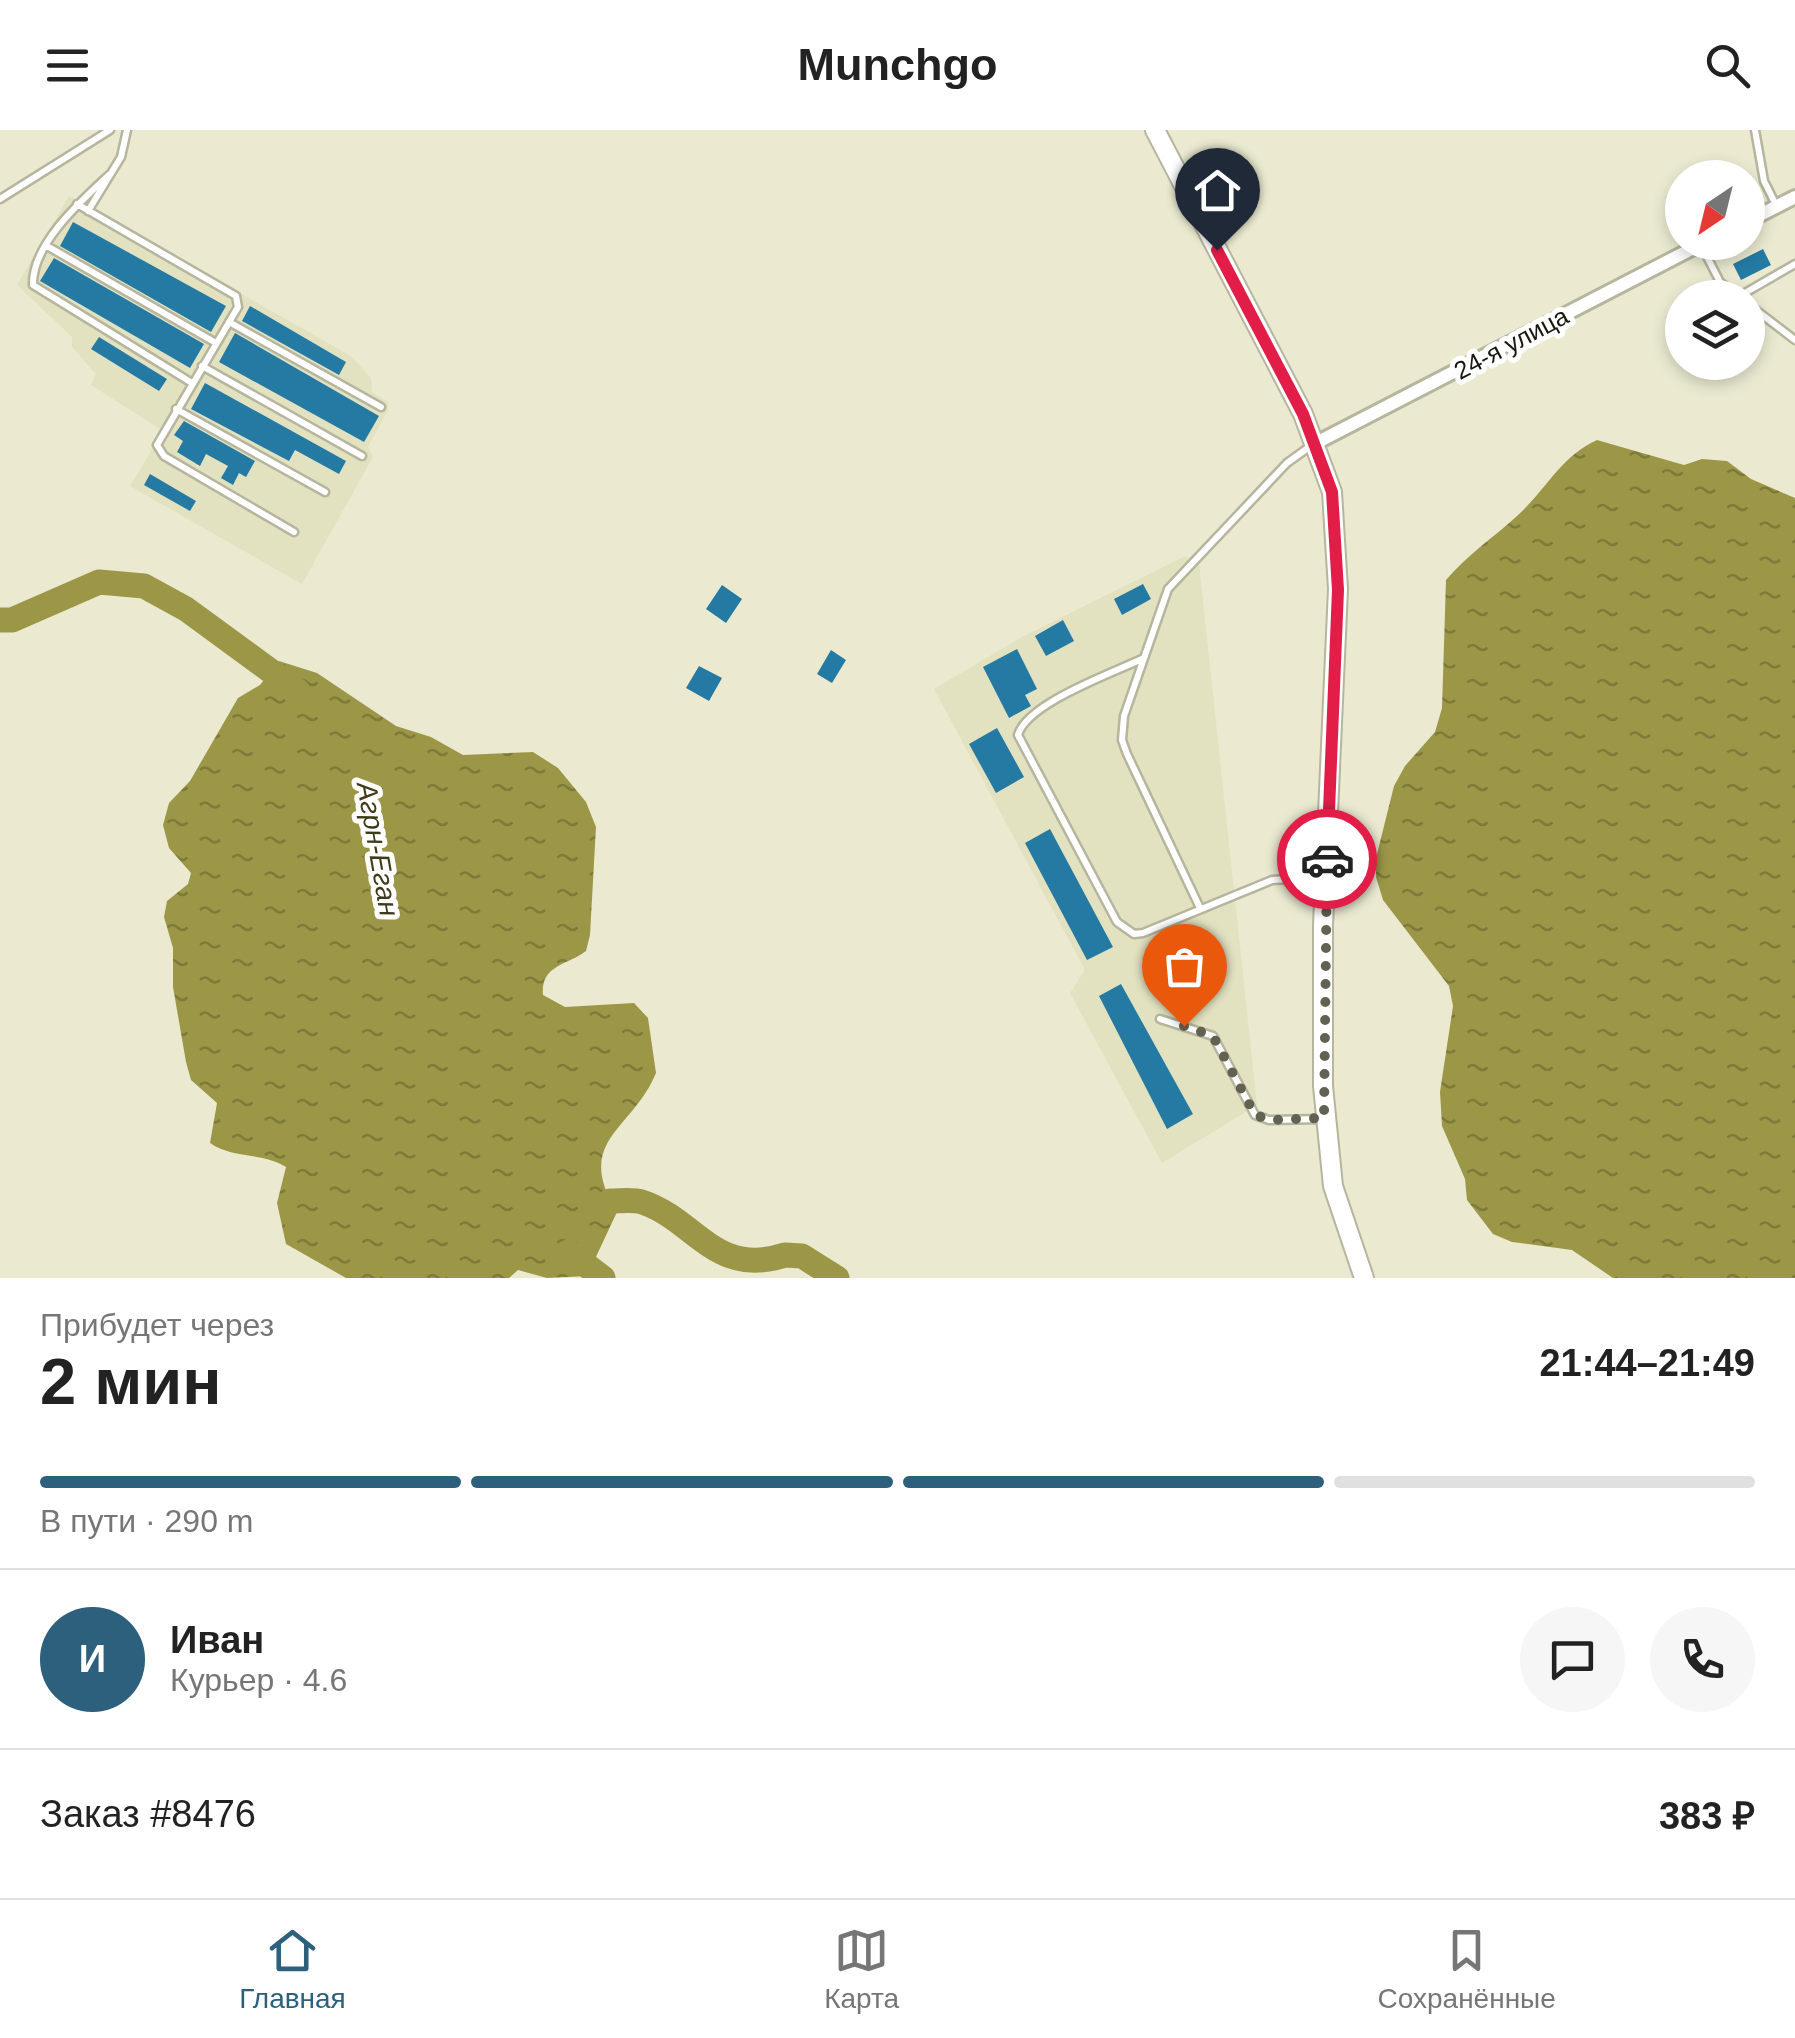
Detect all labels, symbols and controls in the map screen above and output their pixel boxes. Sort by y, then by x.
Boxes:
icon: menu [40,38,95,93]
icon: search [1700,38,1755,93]
text: Munchgo [798,39,997,90]
pin [1175,148,1260,251]
north arrow [1665,160,1765,260]
map controls [1665,160,1765,380]
icon: home [1190,163,1245,218]
button: layers [1665,280,1765,380]
street label: 24-я улица [1449,301,1573,385]
water label: Агрн-Еган [351,777,405,919]
courier [1277,809,1377,909]
icon: car [1300,832,1355,887]
pin [1142,924,1227,1027]
icon: bag [1157,939,1212,994]
text: Прибудет через [40,1307,274,1343]
text: 21:44–21:49 [1539,1342,1755,1384]
text: 2 мин [40,1345,222,1418]
text: В пути · 290 m [40,1503,253,1539]
button: chat [1520,1607,1625,1712]
button: phone [1650,1607,1755,1712]
text: Иван [170,1619,264,1661]
text: И [79,1638,106,1680]
text: Курьер · 4.6 [170,1662,347,1698]
text: Заказ #8476 [40,1793,256,1835]
text: 383 ₽ [1659,1795,1755,1837]
tab: Главная [239,1923,346,2015]
tab: Карта [824,1923,899,2015]
tab: Сохранённые [1378,1923,1556,2015]

